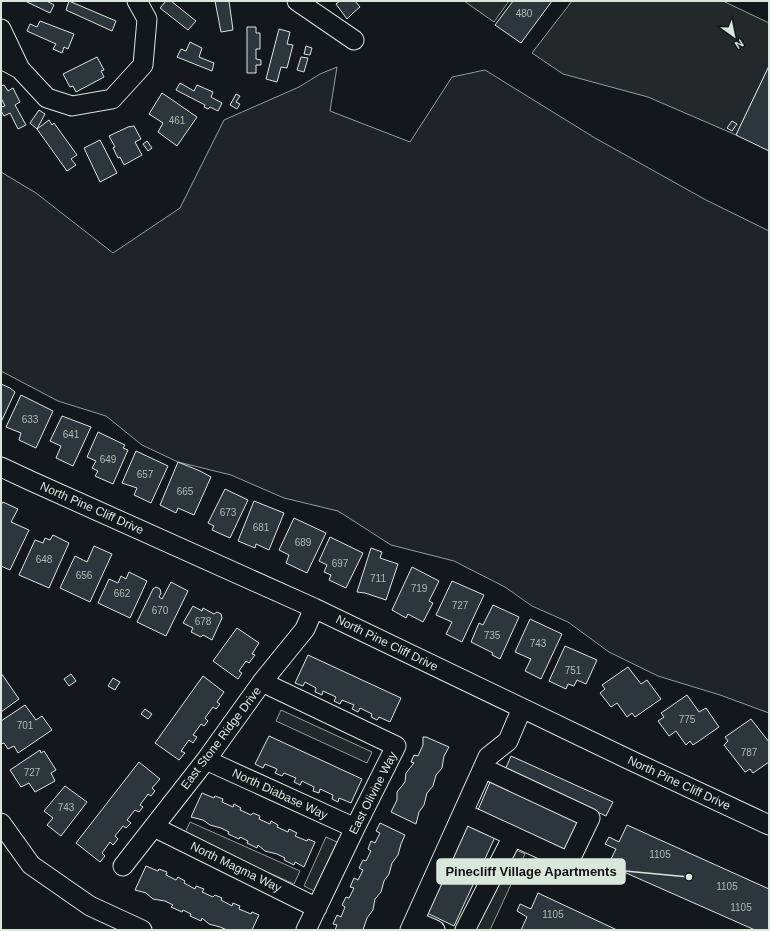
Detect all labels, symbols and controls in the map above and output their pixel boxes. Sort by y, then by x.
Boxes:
house number: 480 [516,8,533,19]
north arrow [714,16,754,56]
text: N [733,37,746,52]
house number: 461 [169,115,186,126]
house number: 633 [22,414,39,425]
house number: 641 [63,429,80,440]
house number: 649 [100,454,117,465]
house number: 657 [137,469,154,480]
street label: North Pine Cliff Drive [38,479,146,537]
house number: 665 [177,486,194,497]
house number: 673 [220,507,237,518]
house number: 681 [253,522,270,533]
house number: 689 [295,537,312,548]
house number: 648 [36,554,53,565]
house number: 697 [332,558,349,569]
house number: 656 [76,570,93,581]
house number: 711 [370,573,386,584]
house number: 719 [411,583,428,594]
house number: 662 [114,588,131,599]
house number: 727 [452,600,469,611]
house number: 670 [152,605,169,616]
street label: North Pine Cliff Drive [334,612,441,674]
house number: 678 [195,616,212,627]
house number: 735 [484,630,501,641]
house number: 743 [530,638,547,649]
house number: 751 [565,665,582,676]
street label: East Stone Ridge Drive [178,684,264,792]
house number: 775 [679,714,696,725]
house number: 701 [17,720,34,731]
house number: 787 [741,747,758,758]
street label: East Olivine Way [346,749,400,837]
street label: North Pine Cliff Drive [625,753,733,813]
street label: North Diabase Way [230,766,330,822]
house number: 727 [24,767,41,778]
house number: 743 [58,802,75,813]
street label: North Magma Way [188,839,284,895]
house number: 1105 [649,849,671,860]
callout: Pinecliff Village Apartments [437,859,625,884]
text: Pinecliff Village Apartments [445,864,617,879]
house number: 1105 [716,881,738,892]
house number: 1105 [730,902,752,913]
house number: 1105 [542,909,564,920]

